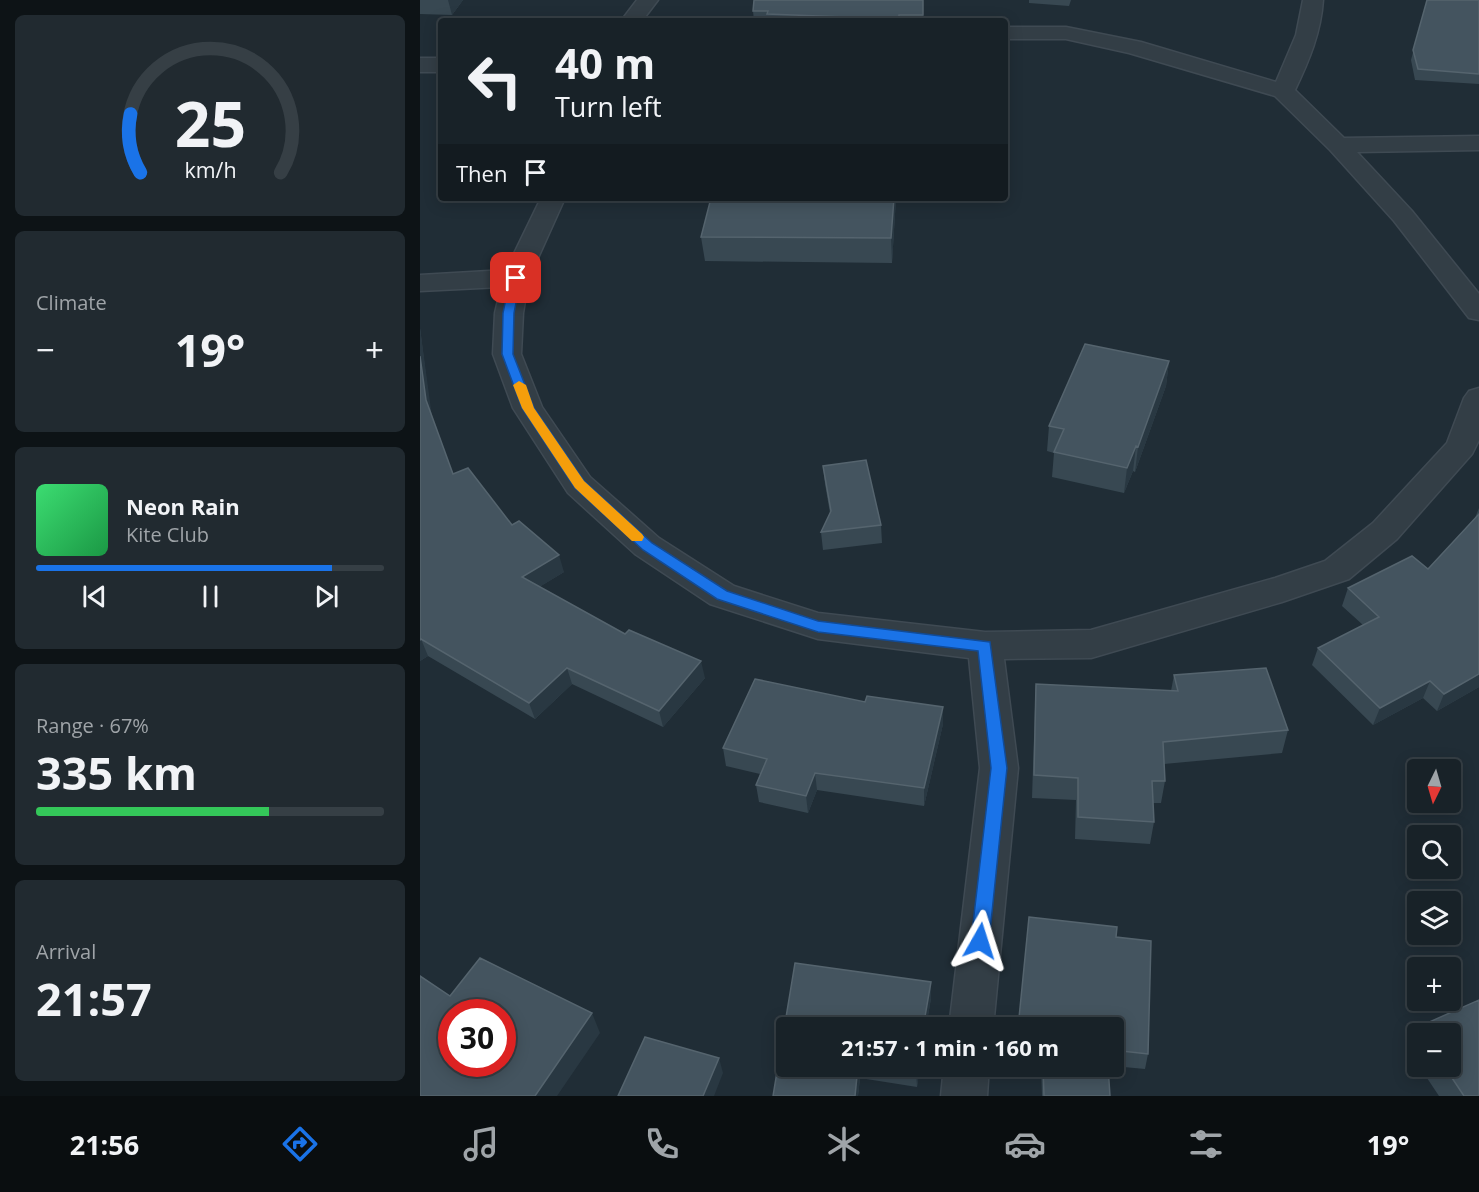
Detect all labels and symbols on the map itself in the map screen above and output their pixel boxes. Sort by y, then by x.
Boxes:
pin [490,252,541,303]
north arrow [1407,759,1461,813]
position arrow [948,909,1012,973]
speed limit sign: 30 [438,999,516,1077]

